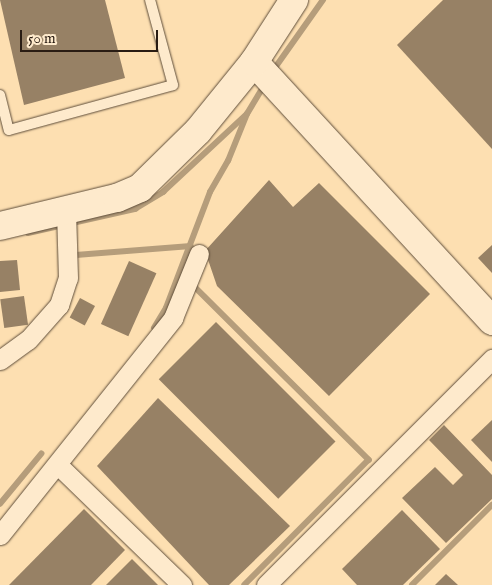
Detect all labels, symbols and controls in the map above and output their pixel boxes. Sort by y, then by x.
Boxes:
scale bar [22,20,160,52]
text: 50 m [28,29,56,48]

